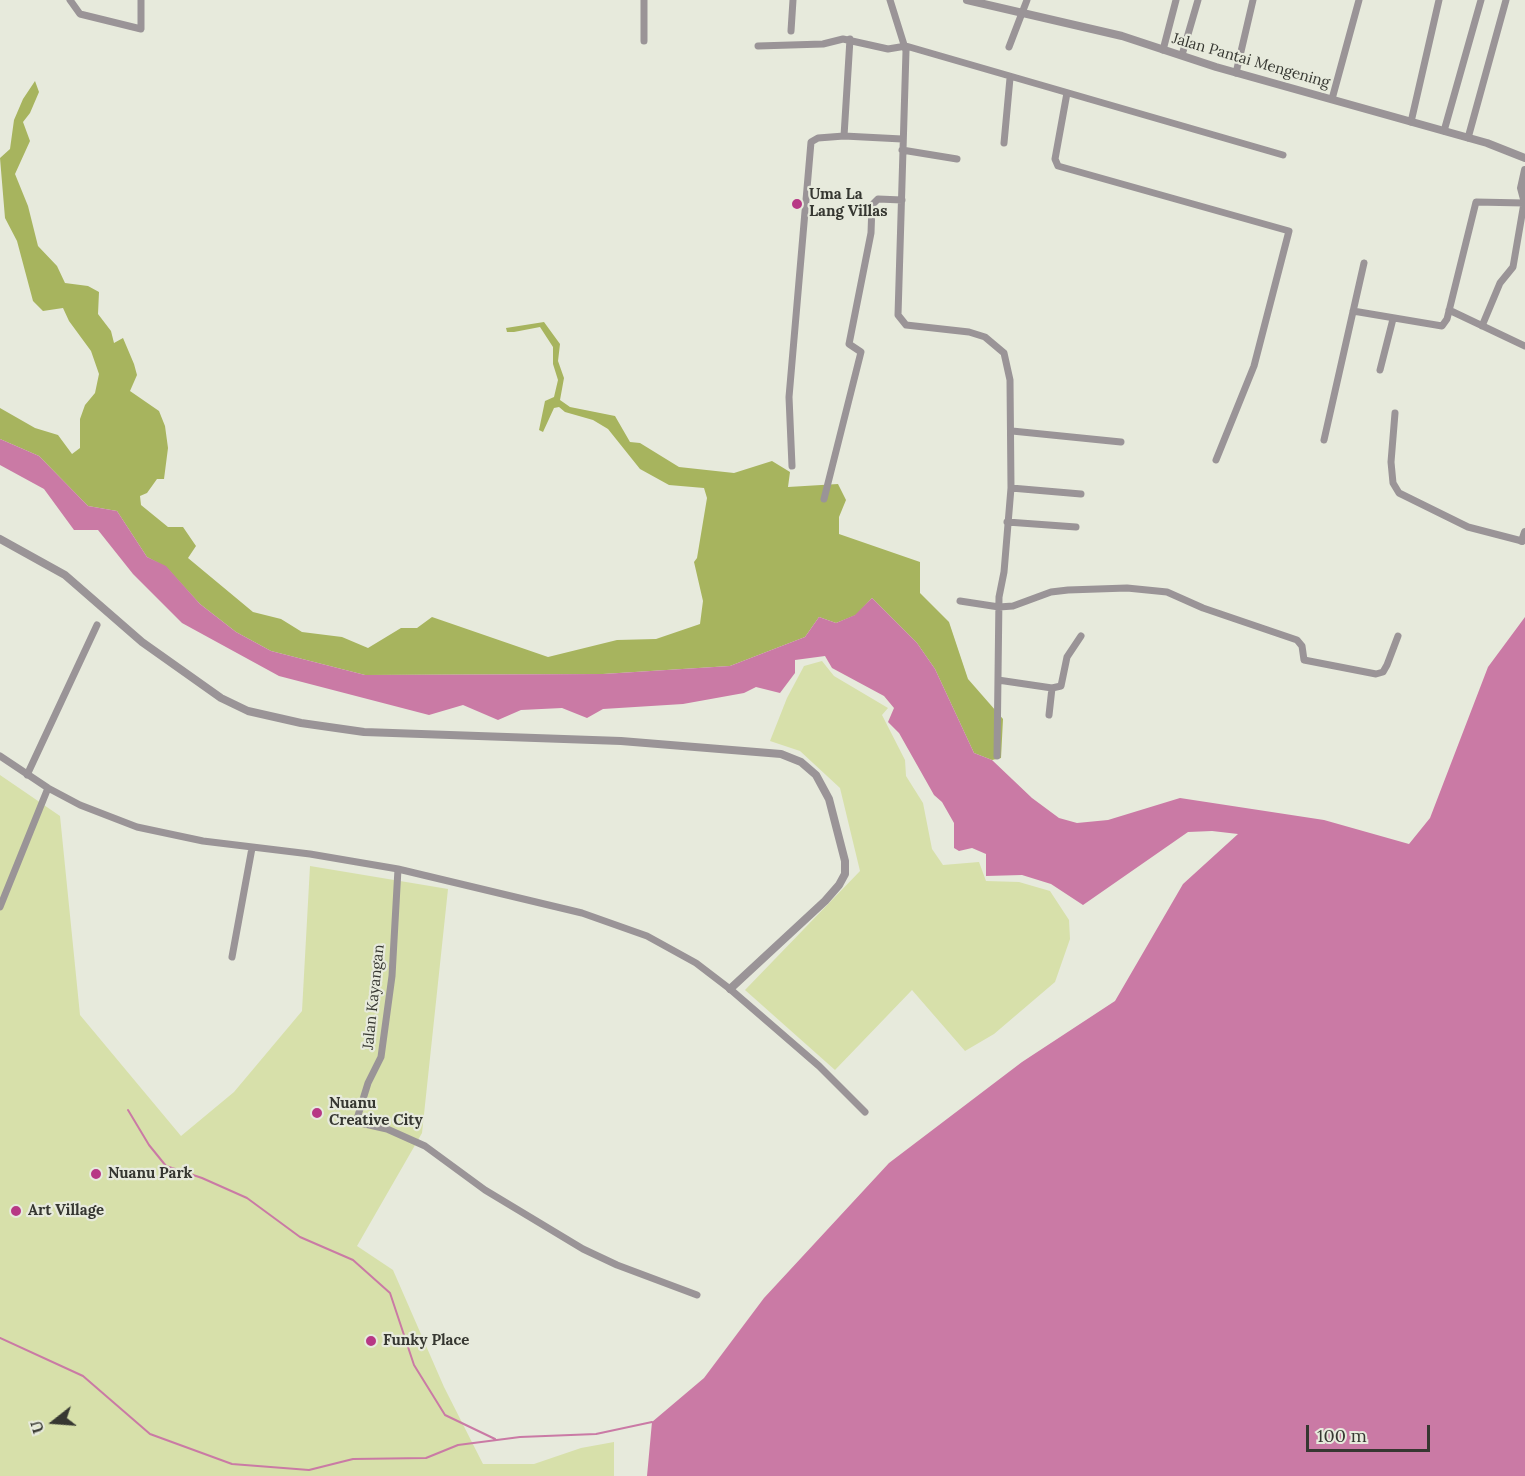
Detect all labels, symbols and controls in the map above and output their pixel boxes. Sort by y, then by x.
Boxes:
street label: Jalan Pantai Mengening [1170,30,1332,92]
place label: Uma La Lang Villas [809,186,887,221]
marker: Uma La Lang Villas [790,197,804,211]
street label: Jalan Kayangan [360,943,388,1051]
place label: Nuanu Creative City [329,1095,423,1130]
marker: Nuanu Creative City [310,1106,324,1120]
place label: Nuanu Park [108,1165,192,1183]
marker: Nuanu Park [89,1167,103,1181]
place label: Art Village [28,1202,104,1220]
marker: Art Village [9,1204,23,1218]
place label: Funky Place [383,1332,469,1350]
marker: Funky Place [364,1334,378,1348]
north arrow [24,1392,84,1452]
scale bar [1309,1413,1434,1451]
text: U [25,1419,48,1436]
text: 100 m [1317,1424,1367,1447]

